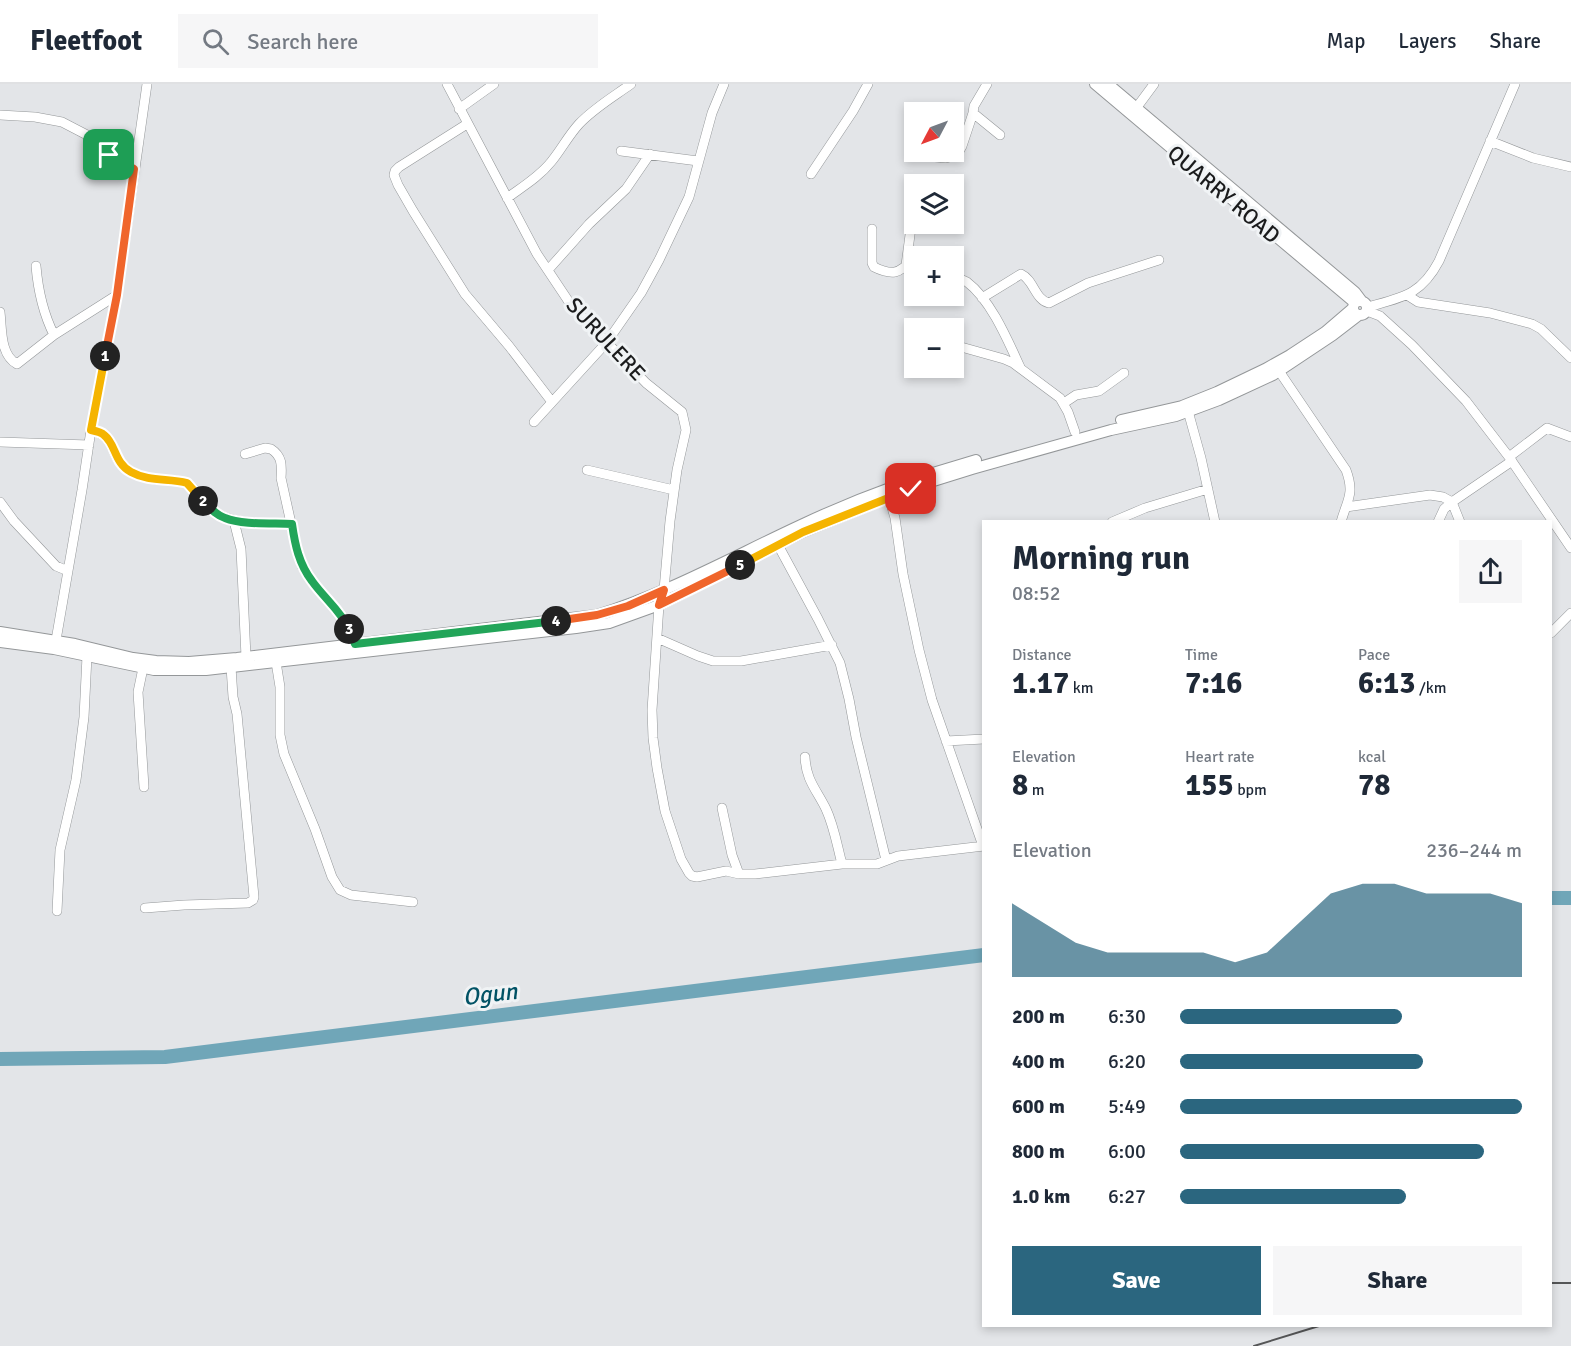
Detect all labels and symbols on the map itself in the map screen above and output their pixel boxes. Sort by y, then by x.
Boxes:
north arrow [904,102,964,162]
pin [83,129,134,180]
street label: QUARRY ROAD [1162,139,1286,249]
street label: SURULERE [561,292,651,386]
pin: 1 [90,341,120,371]
pin [885,463,936,514]
pin: 2 [188,486,218,516]
pin: 5 [725,550,755,580]
pin: 4 [541,606,571,636]
pin: 3 [334,614,364,644]
water label: Ogun [461,976,520,1012]

